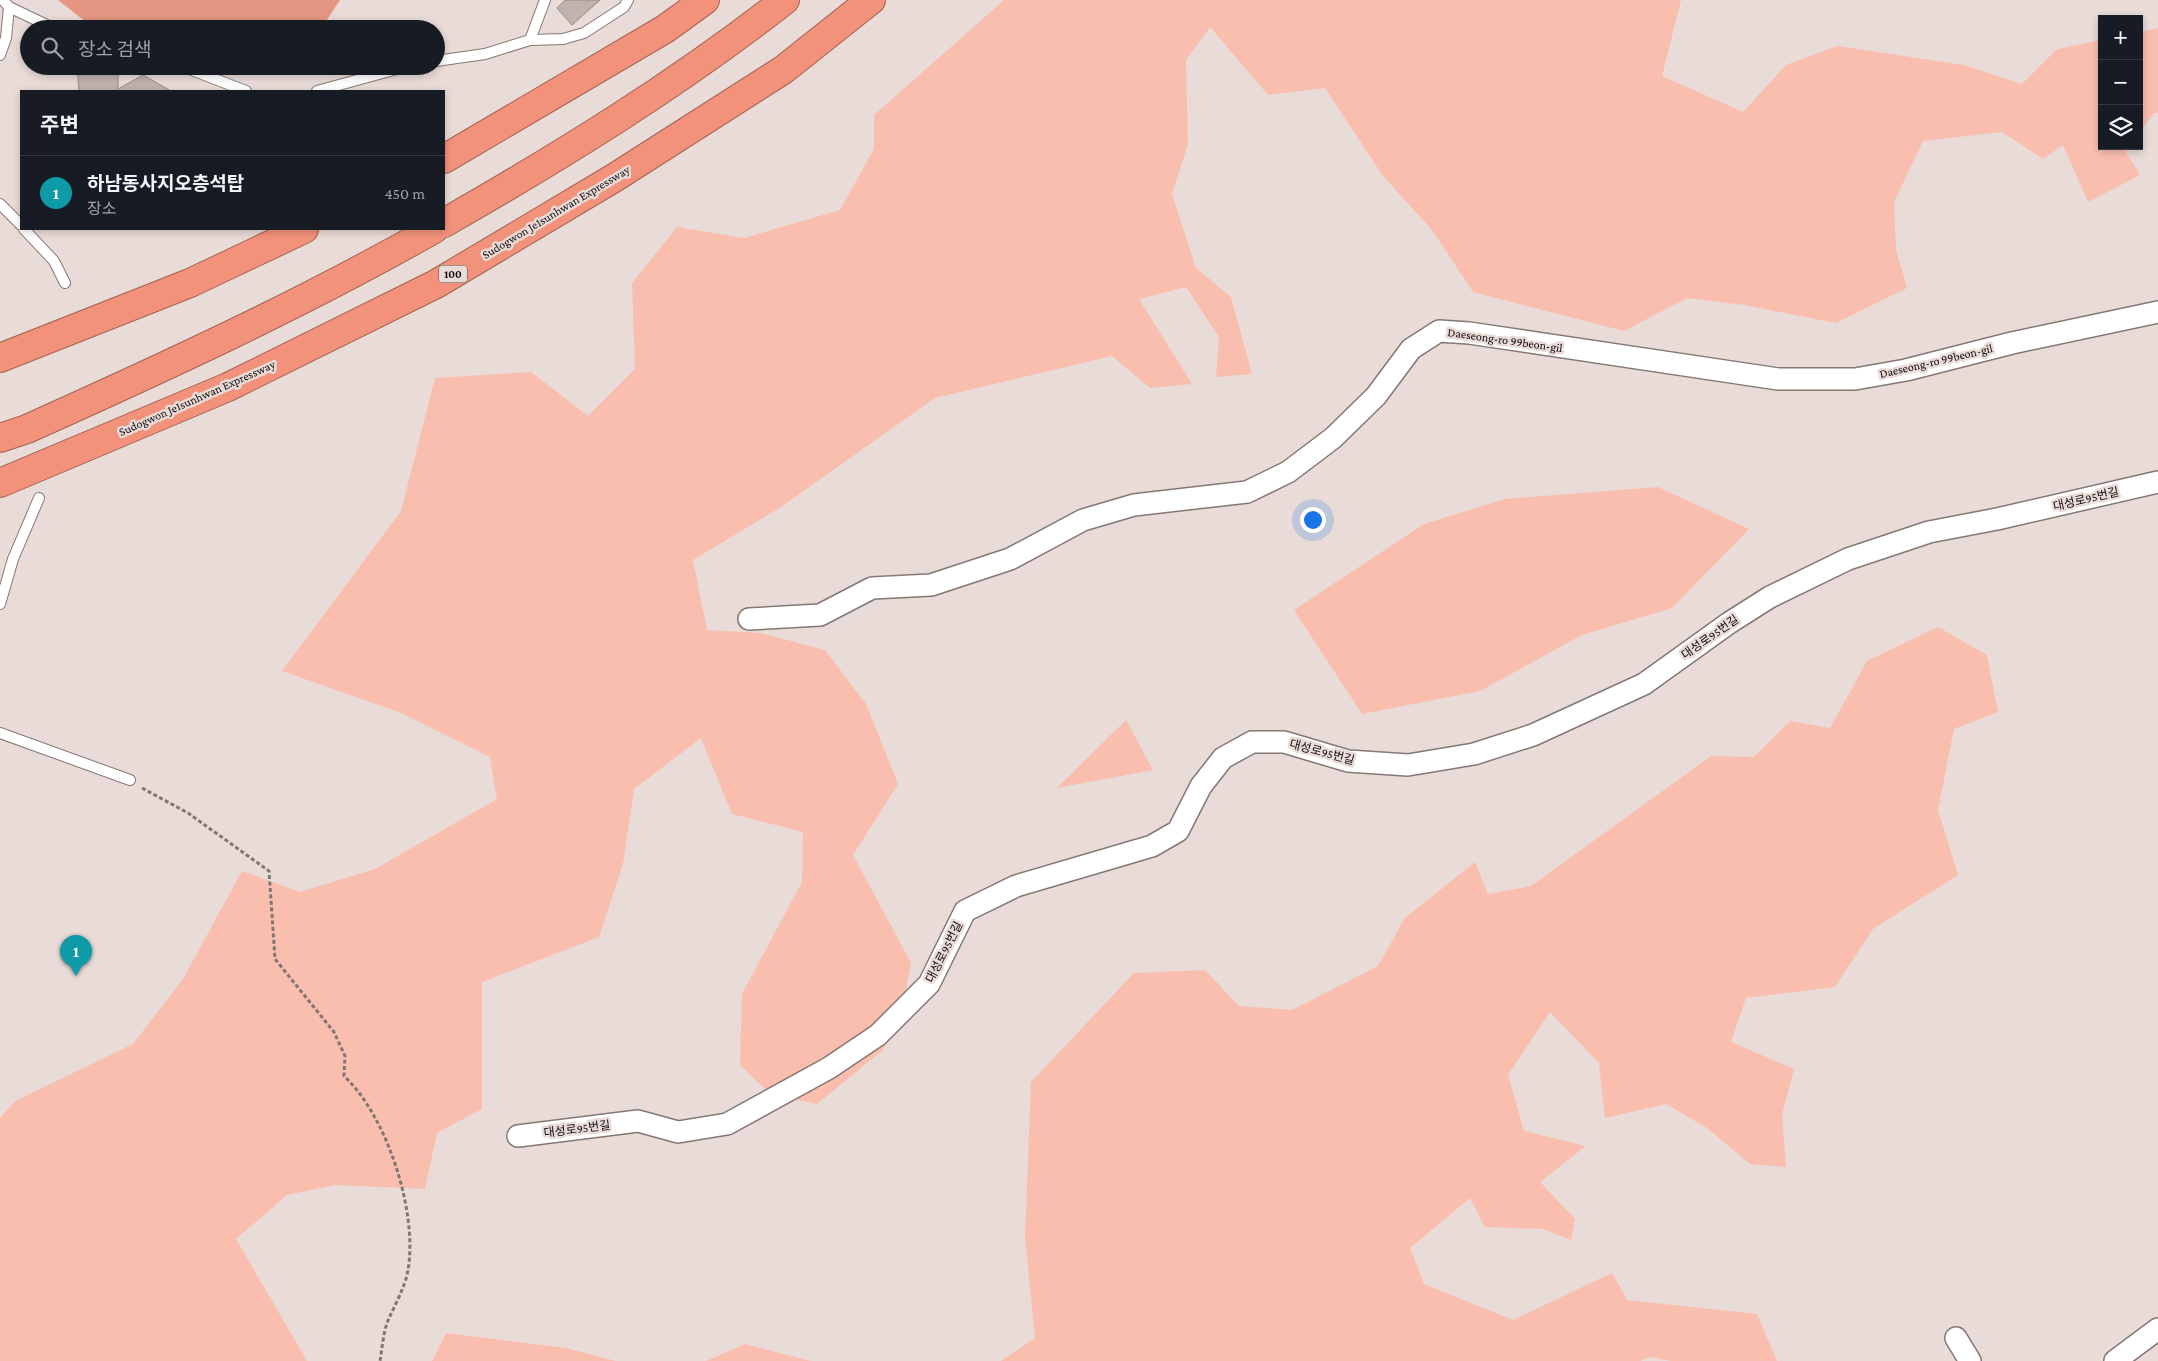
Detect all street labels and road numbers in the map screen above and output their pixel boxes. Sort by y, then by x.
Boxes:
street label: Sudogwon Je1sunhwan Expressway [480,162,633,262]
road number: 100 [439,266,467,282]
street label: Daeseong-ro 99beon-gil [1447,325,1563,355]
street label: Daeseong-ro 99beon-gil [1878,341,1994,381]
street label: Sudogwon Je1sunhwan Expressway [117,357,278,439]
street label: 대성로95번길 [2052,485,2120,513]
street label: 대성로95번길 [1679,612,1741,662]
street label: 대성로95번길 [1288,737,1356,767]
street label: 대성로95번길 [923,919,965,985]
street label: 대성로95번길 [543,1118,611,1140]

